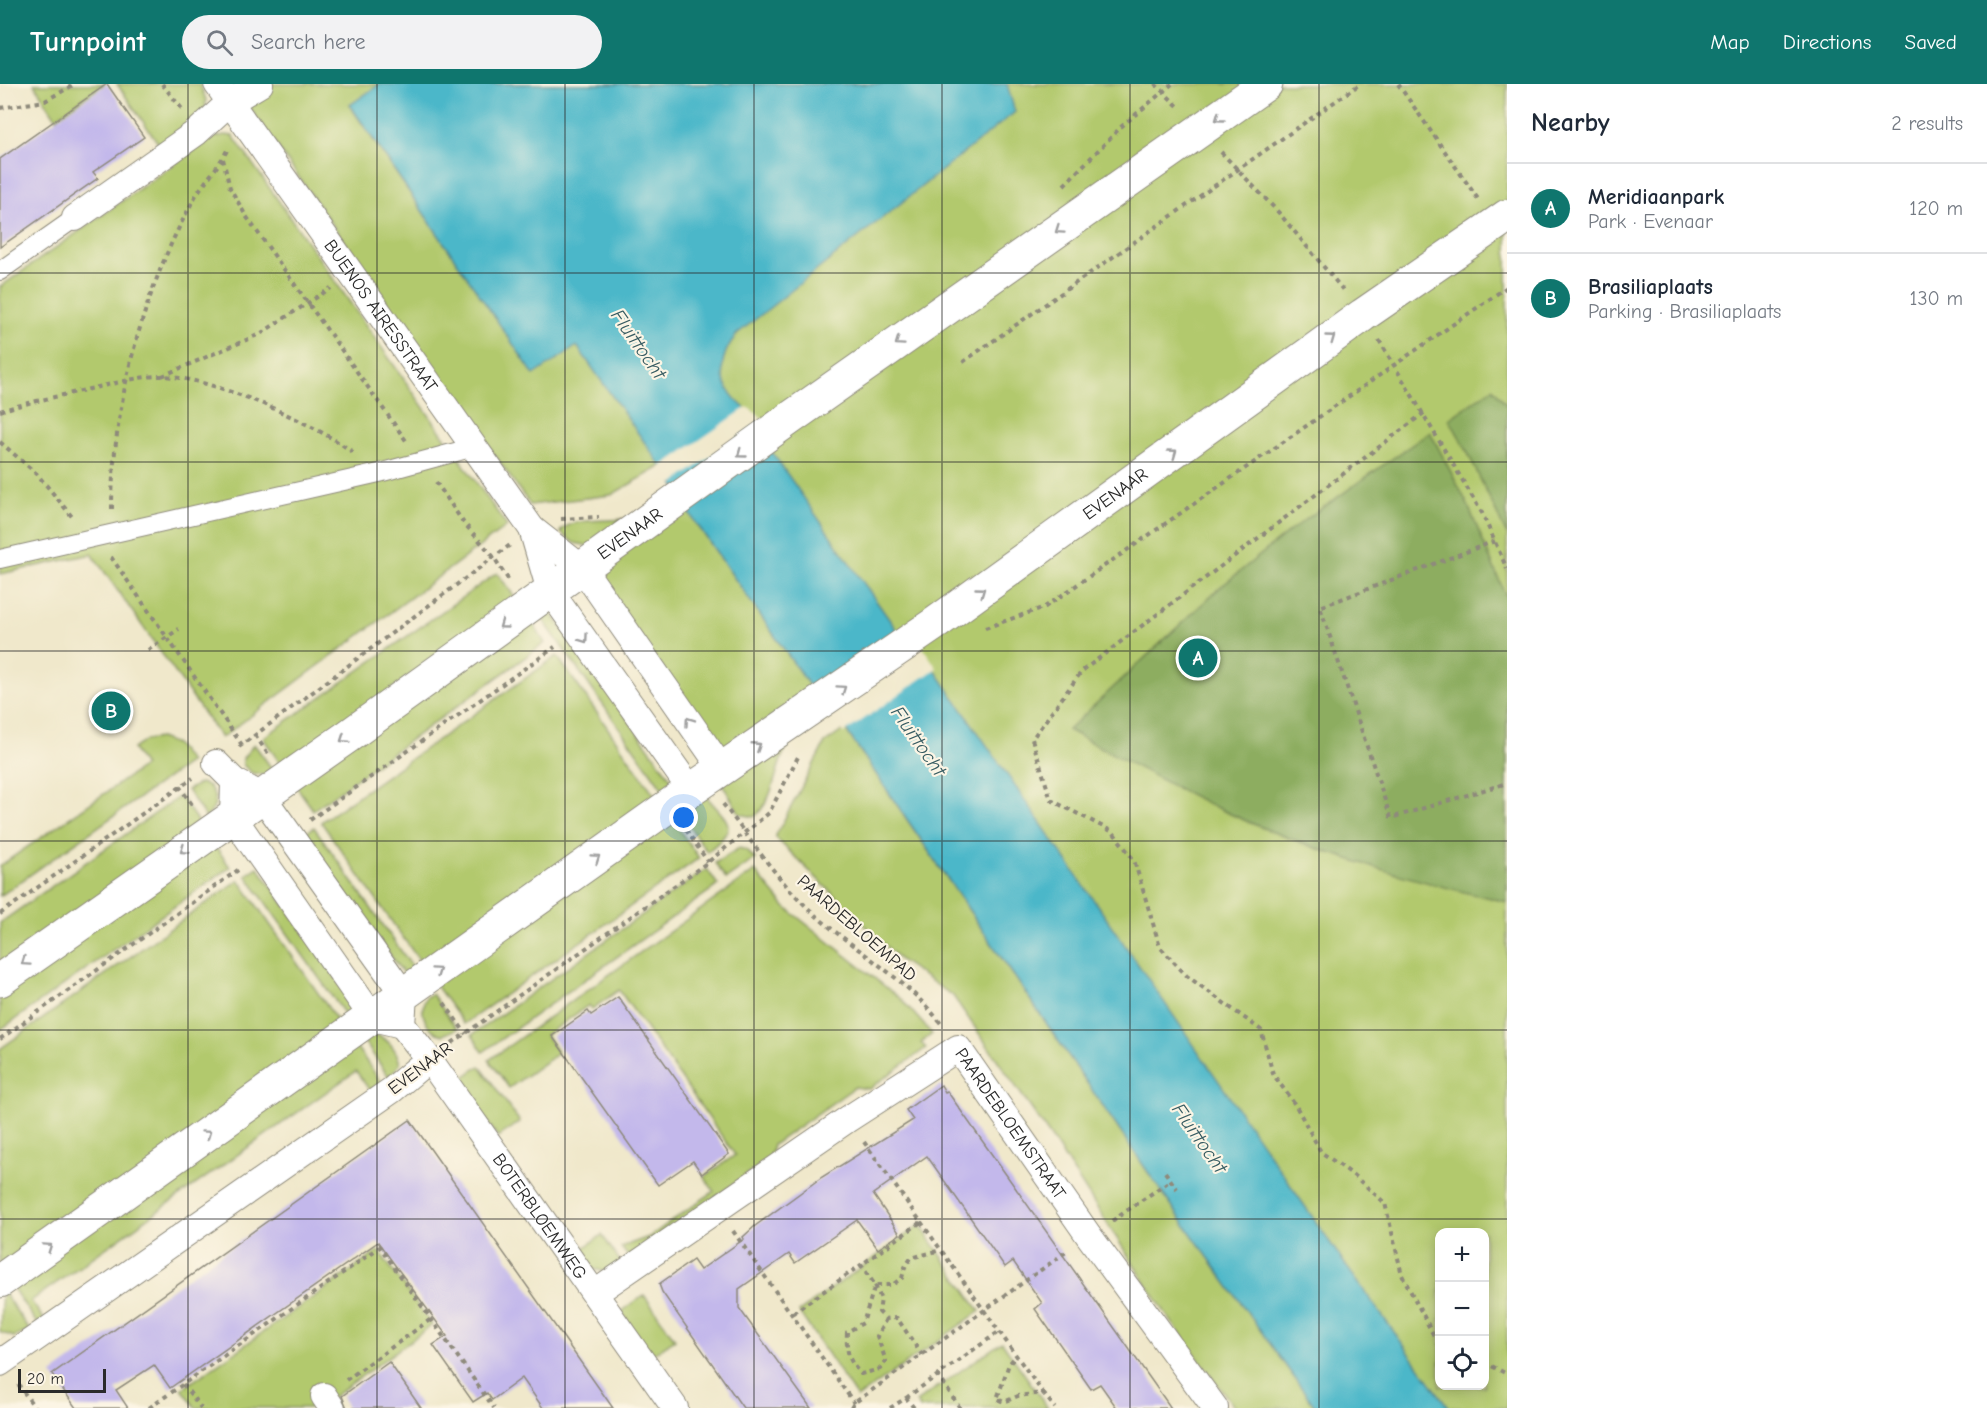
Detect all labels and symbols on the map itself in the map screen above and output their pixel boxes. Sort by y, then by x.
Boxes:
one-way arrow [1214,111,1225,122]
one-way arrow [1055,223,1066,234]
street label: BUENOS AIRESSTRAAT [320,236,442,397]
water label: Fluittocht [606,305,672,385]
one-way arrow [895,335,906,346]
one-way arrow [1325,335,1336,346]
one-way arrow [737,447,748,458]
one-way arrow [1166,449,1177,460]
street label: EVENAAR [1079,464,1152,525]
street label: EVENAAR [594,503,667,564]
one-way arrow [974,587,985,598]
one-way arrow [498,618,509,629]
one-way arrow [577,632,588,643]
pin: A [1178,636,1218,680]
one-way arrow [835,685,846,696]
pin: B [92,688,130,734]
water label: Fluittocht [886,702,952,782]
one-way arrow [685,716,696,727]
one-way arrow [340,732,351,743]
one-way arrow [750,742,761,753]
your location [669,803,698,832]
one-way arrow [180,842,191,853]
one-way arrow [590,854,601,865]
street label: PAARDEBLOEMPAD [793,871,921,986]
one-way arrow [21,955,32,966]
one-way arrow [431,967,442,978]
street label: EVENAAR [384,1037,457,1099]
street label: PAARDEBLOEMSTRAAT [950,1044,1070,1204]
water label: Fluittocht [1167,1099,1233,1179]
one-way arrow [200,1130,211,1141]
street label: BOTERBLOEMWEG [488,1150,591,1284]
one-way arrow [41,1243,52,1254]
scale bar [18,1366,106,1394]

